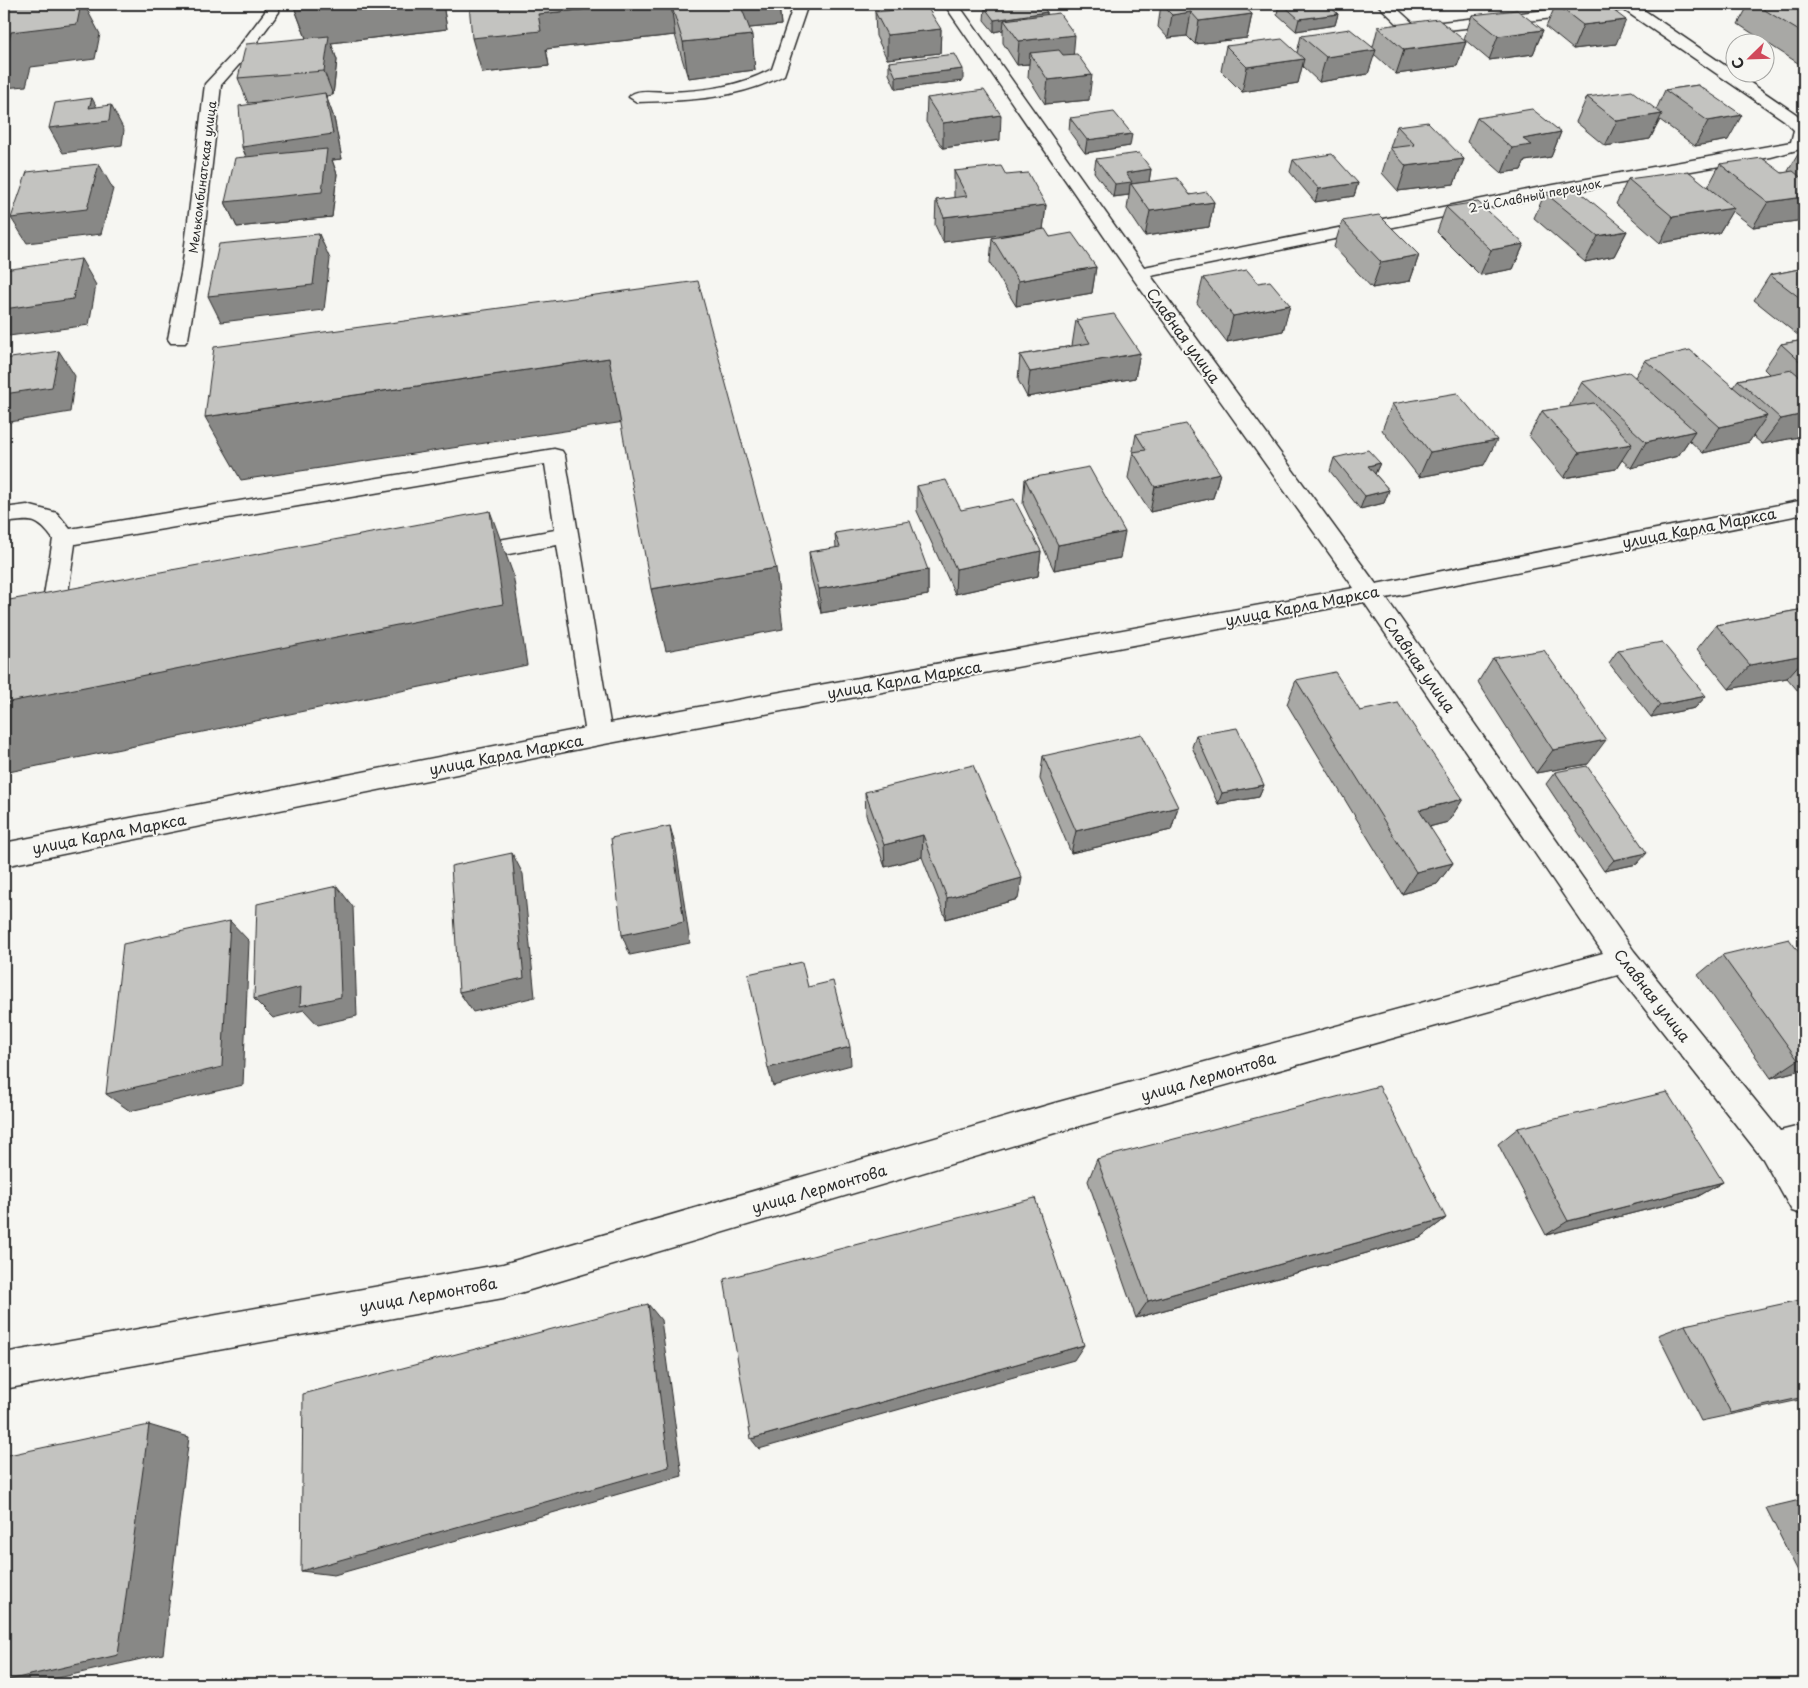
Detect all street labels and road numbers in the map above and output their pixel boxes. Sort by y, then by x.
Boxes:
street label: Мелькомбинатская улица [184,99,220,254]
street label: 2-й Славный переулок [1467,173,1604,217]
street label: Славная улица [1141,283,1227,388]
street label: улица Карла Маркса [1620,501,1779,553]
street label: улица Карла Маркса [1223,579,1382,631]
street label: Славная улица [1378,611,1462,717]
street label: улица Карла Маркса [825,654,984,704]
street label: улица Карла Маркса [427,728,586,780]
street label: улица Карла Маркса [30,807,189,859]
street label: Славная улица [1609,943,1697,1047]
street label: улица Лермонтова [1138,1046,1279,1106]
street label: улица Лермонтова [749,1158,890,1218]
street label: улица Лермонтова [357,1270,499,1317]

